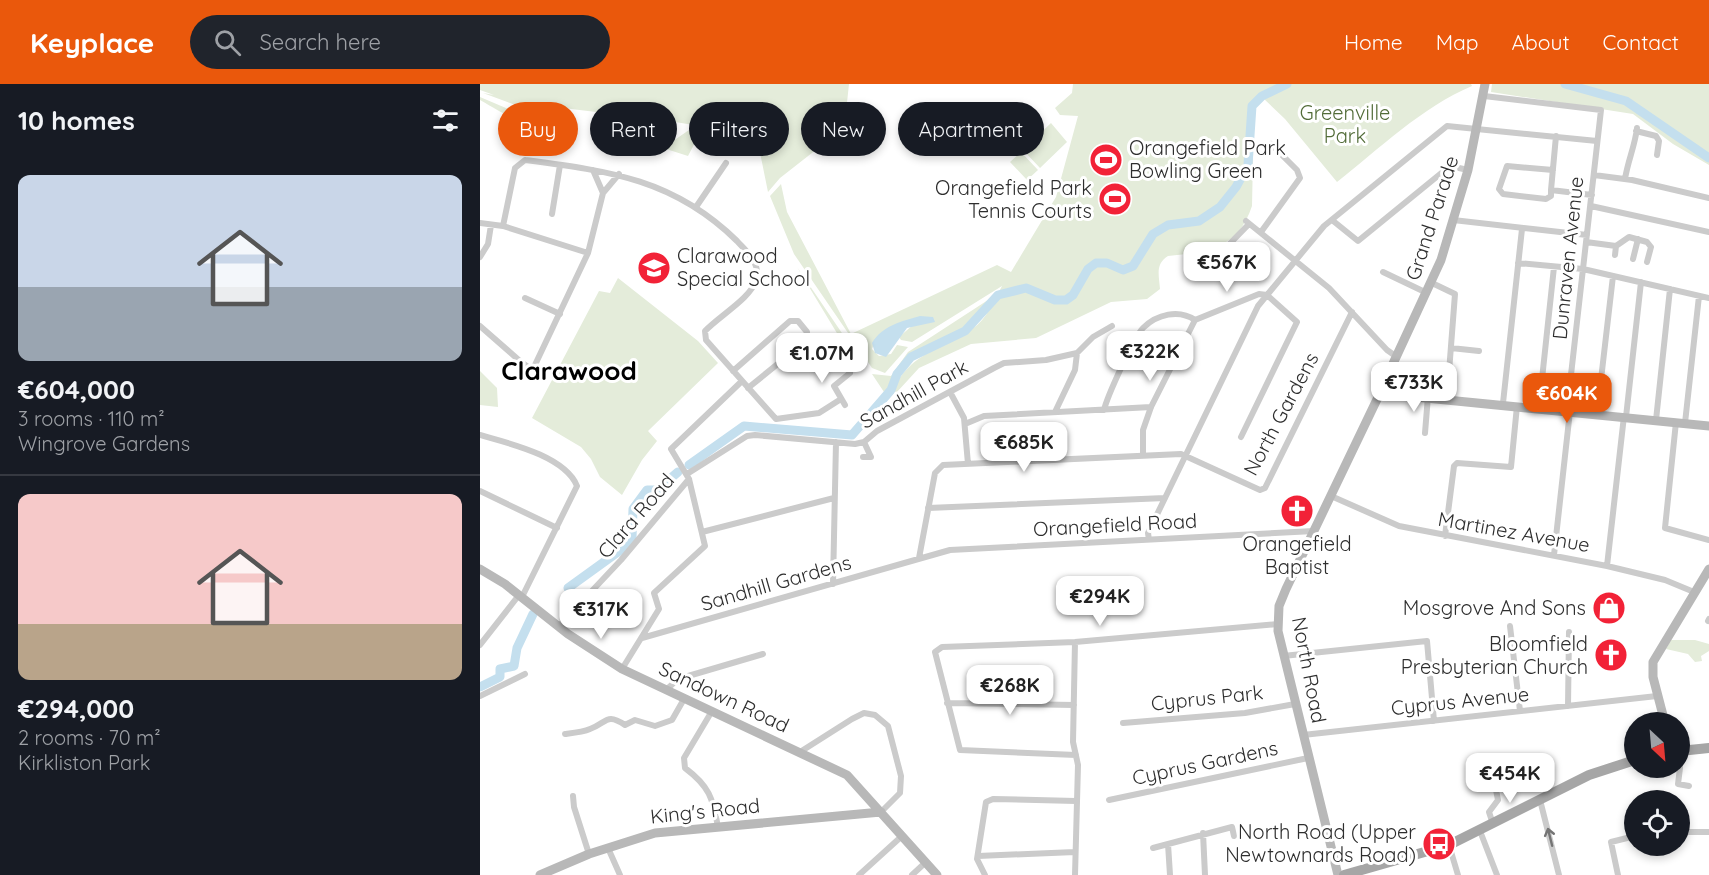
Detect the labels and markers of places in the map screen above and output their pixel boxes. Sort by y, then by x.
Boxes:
place label: Orangefield Park Bowling Green [1129,135,1286,183]
sports icon: Orangefield Park Bowling Green [1088,142,1124,178]
place label: Orangefield Park Tennis Courts [935,175,1092,223]
sports icon: Orangefield Park Tennis Courts [1097,181,1133,217]
pin: €567K [1185,242,1269,293]
place label: Clarawood Special School [677,243,810,291]
school or university icon: Clarawood Special School [636,250,672,286]
pin: €322K [1108,331,1192,382]
pin: €1.07M [773,333,871,384]
pin: €733K [1372,362,1456,413]
pin: €604K [1525,373,1609,424]
pin: €685K [982,422,1066,473]
church icon: Orangefield Baptist [1279,493,1315,529]
place label: Orangefield Baptist [1242,531,1352,579]
pin: €294K [1058,576,1142,627]
pin: €317K [559,589,643,640]
shop icon: Mosgrove And Sons [1591,590,1627,626]
place label: Mosgrove And Sons [1403,595,1586,620]
place label: Bloomfield Presbyterian Church [1401,631,1588,679]
church icon: Bloomfield Presbyterian Church [1593,637,1629,673]
pin: €268K [968,665,1052,716]
pin: €454K [1468,753,1552,804]
place label: North Road (Upper Newtownards Road) [1225,819,1416,867]
bus stop icon: North Road (Upper Newtownards Road) [1421,826,1457,862]

